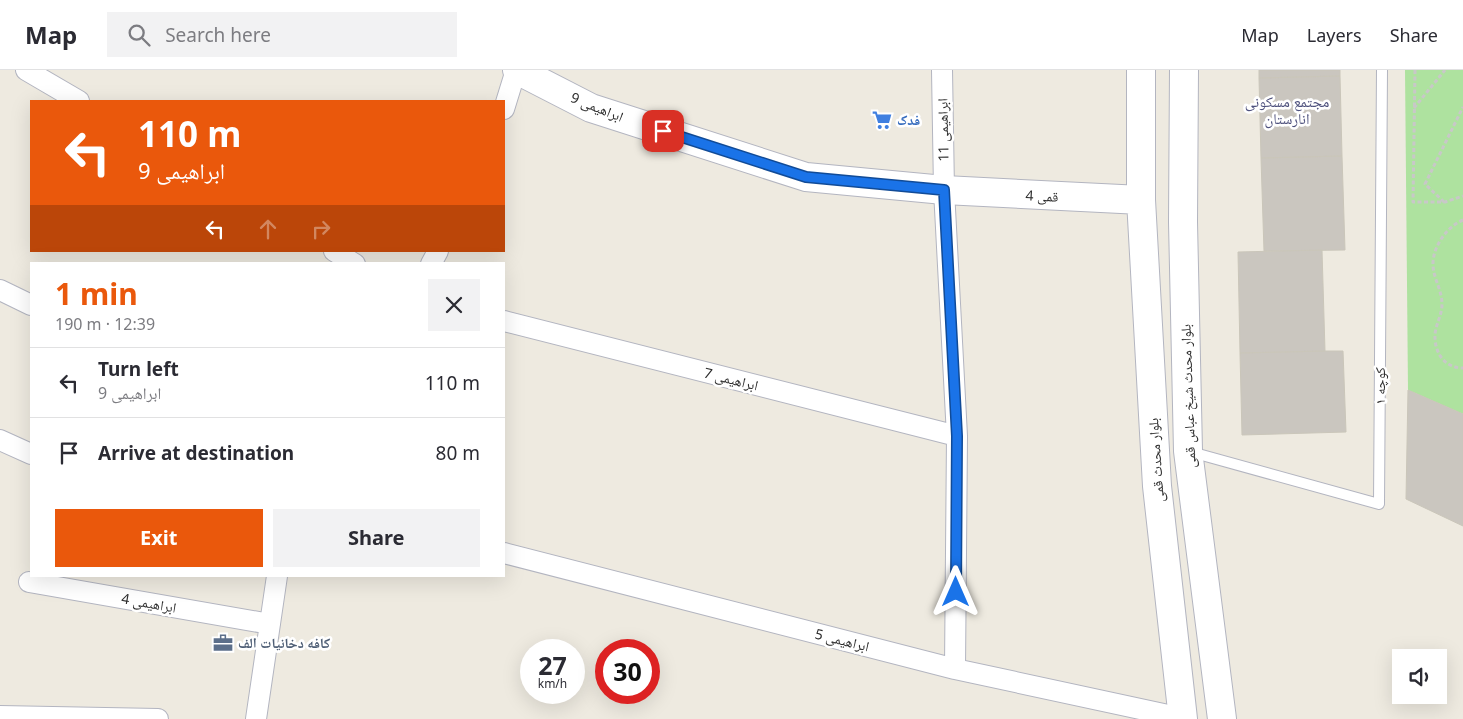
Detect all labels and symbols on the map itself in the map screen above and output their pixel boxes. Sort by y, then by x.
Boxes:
street label: ابراهیمی 9 [568,87,626,126]
district label: مجتمع مسکونی انارستان [1245,91,1329,129]
street label: ابراهیمی 11 [932,98,953,162]
supermarket icon: فدک [871,109,893,131]
pin [642,110,684,152]
place label: فدک [897,110,920,129]
street label: قمی 4 [1025,185,1059,206]
street label: بلوار محدث شیخ عباس قمی [1175,324,1201,468]
street label: ابراهیمی 7 [702,363,760,394]
street label: کوچه ۱ [1370,367,1389,405]
street label: بلوار محدث قمی [1143,417,1168,503]
position arrow [929,565,981,617]
street label: ابراهیمی 4 [120,588,178,617]
street label: ابراهیمی 5 [813,624,871,655]
office icon: کافه دخانیات الف [212,632,234,654]
place label: کافه دخانیات الف [238,633,330,652]
speed limit sign: 30 [595,639,660,704]

